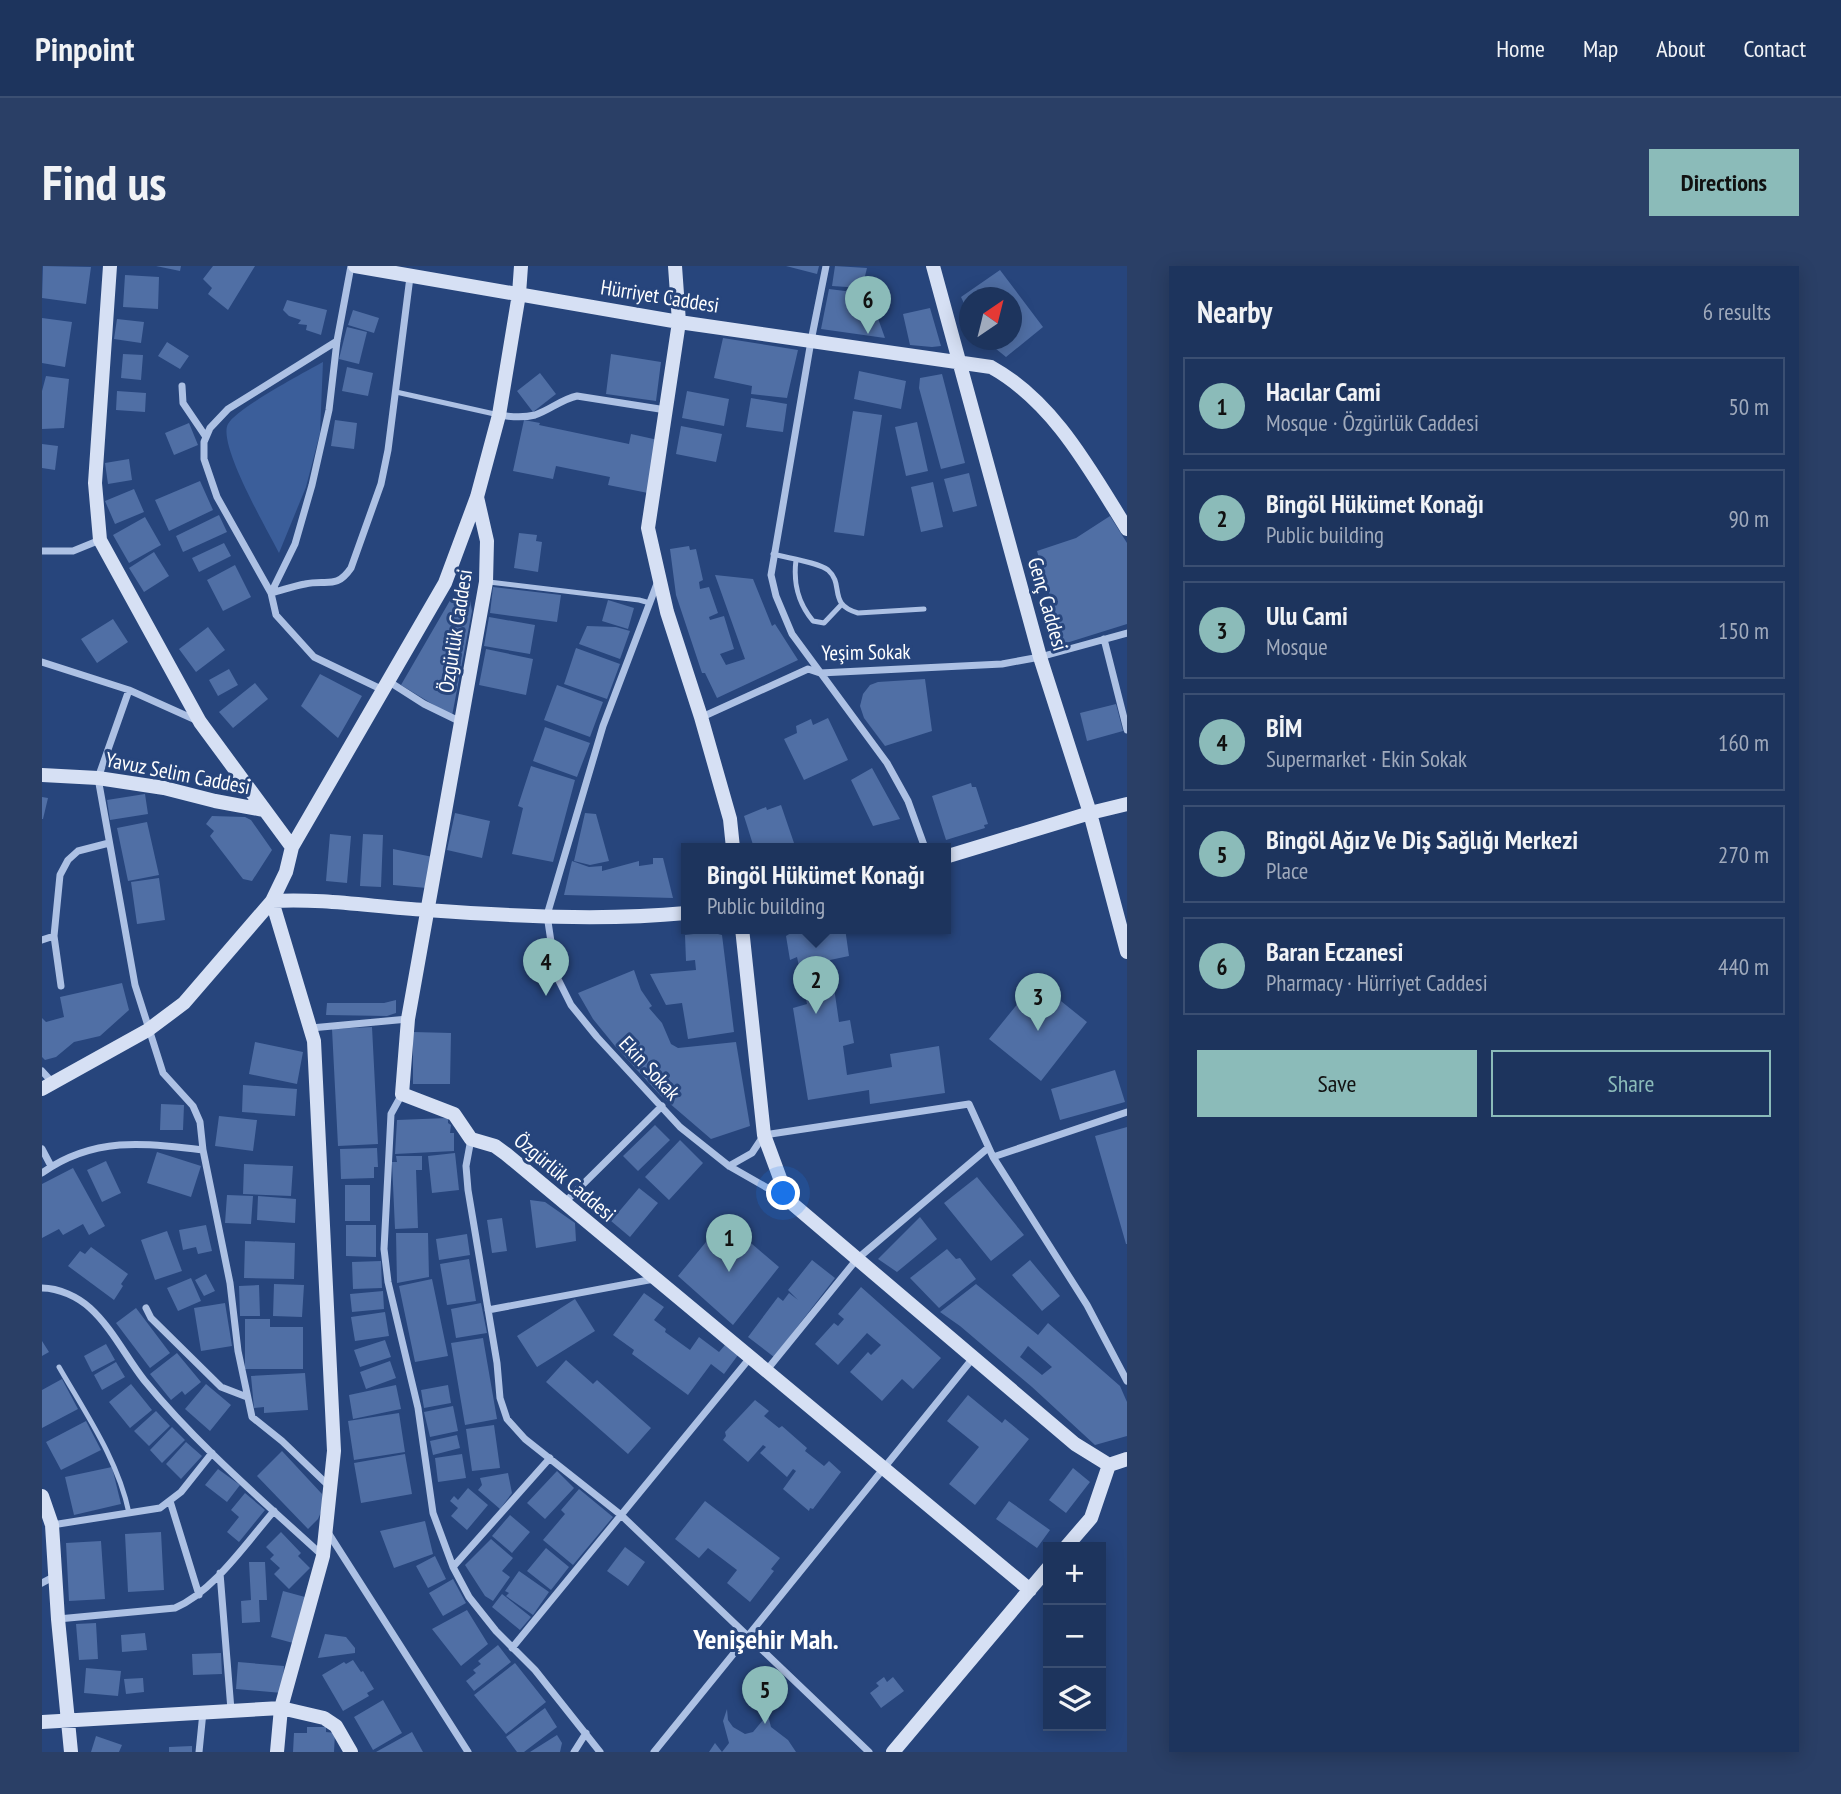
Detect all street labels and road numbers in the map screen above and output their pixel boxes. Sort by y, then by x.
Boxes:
street label: Hürriyet Caddesi [599,273,721,319]
street label: Genç Caddesi [1022,554,1074,654]
street label: Özgürlük Caddesi [432,567,478,695]
street label: Yeşim Sokak [821,638,911,666]
street label: Yavuz Selim Caddesi [103,746,253,800]
street label: Ekin Sokak [613,1030,687,1106]
street label: Özgürlük Caddesi [509,1127,621,1227]

